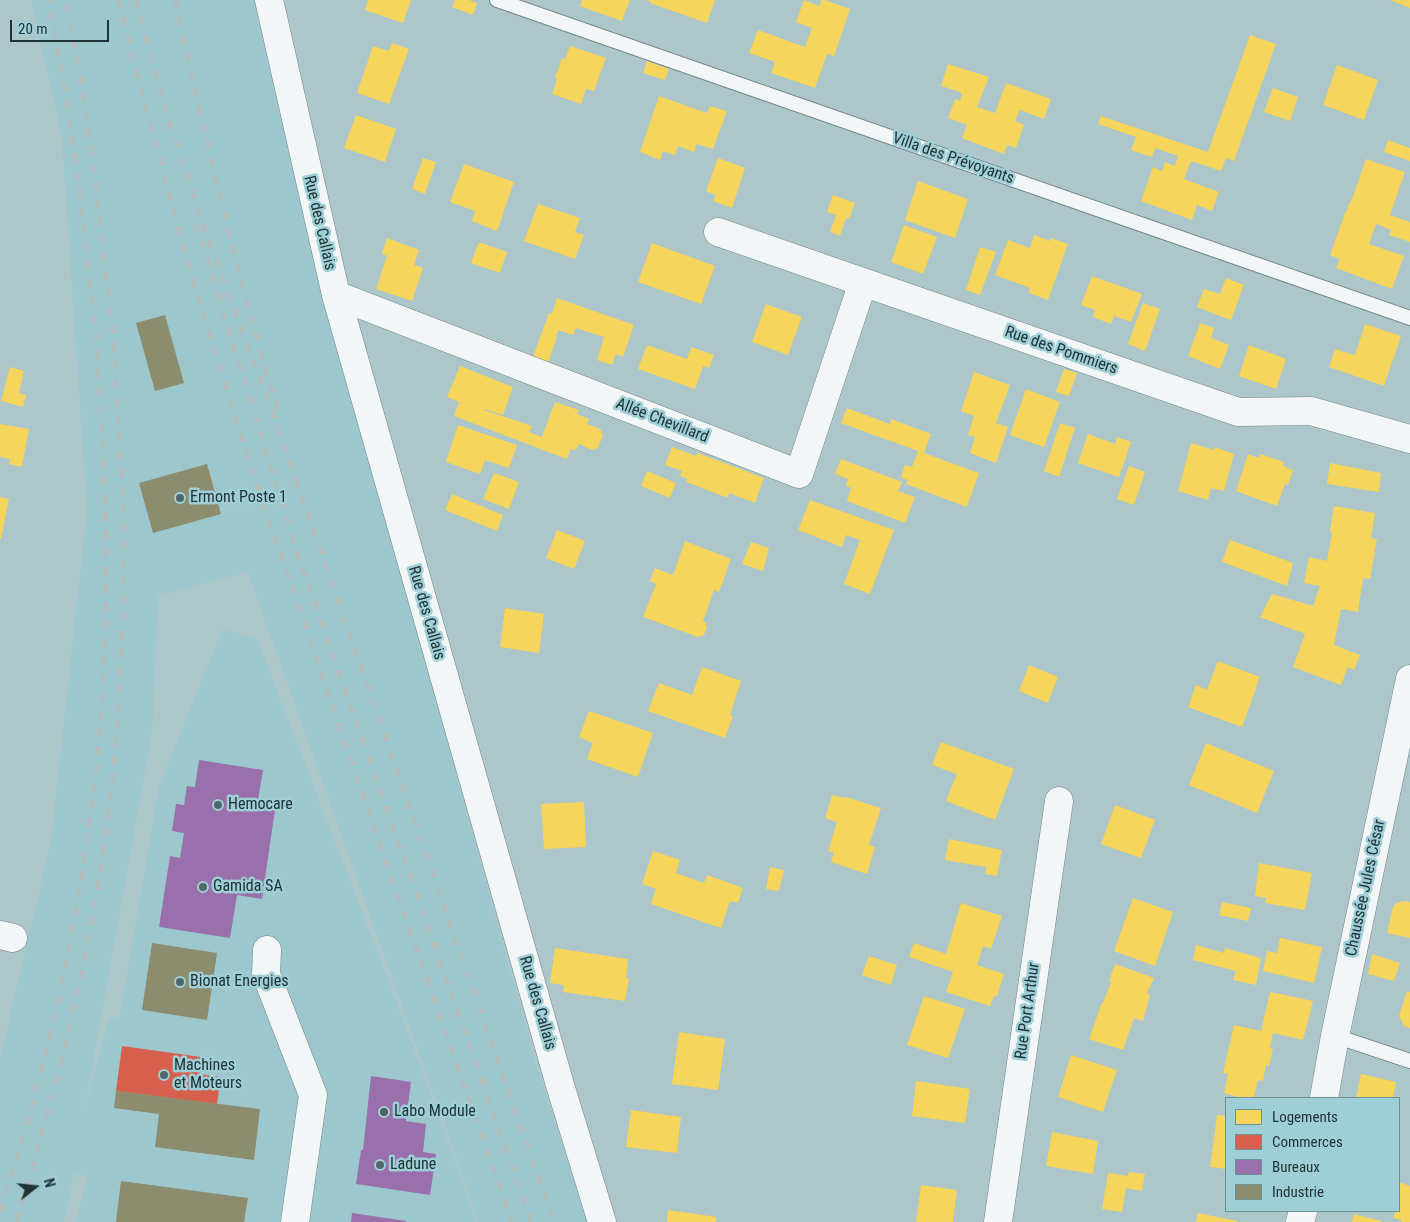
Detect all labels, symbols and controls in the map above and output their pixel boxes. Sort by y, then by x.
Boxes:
scale bar [12,10,111,42]
text: 20 m [18,20,48,38]
street label: Villa des Prévoyants [890,129,1016,189]
street label: Rue des Callais [299,174,339,272]
street label: Rue des Pommiers [1002,323,1120,379]
street label: Allée Chevillard [613,395,711,447]
place label: Ermont Poste 1 [190,488,287,508]
marker: Ermont Poste 1 [174,492,186,504]
street label: Rue des Callais [403,564,449,662]
place label: Hemocare [228,795,293,815]
marker: Hemocare [212,799,224,811]
street label: Chaussée Jules César [1342,818,1390,958]
place label: Gamida SA [213,877,283,897]
marker: Gamida SA [197,881,209,893]
street label: Rue des Callais [514,954,560,1052]
street label: Rue Port Arthur [1012,961,1044,1061]
place label: Bionat Energies [190,972,289,992]
marker: Bionat Energies [174,976,186,988]
place label: Machines et Moteurs [174,1056,242,1094]
marker: Machines et Moteurs [158,1069,170,1081]
legend [1225,1097,1400,1212]
place label: Labo Module [394,1102,476,1122]
marker: Labo Module [378,1106,390,1118]
text: Logements [1272,1108,1338,1126]
text: Commerces [1272,1133,1343,1151]
place label: Ladune [390,1155,436,1175]
text: Bureaux [1272,1158,1320,1176]
marker: Ladune [374,1159,386,1171]
north arrow [10,1162,60,1212]
text: N [41,1177,58,1189]
text: Industrie [1272,1183,1324,1201]

